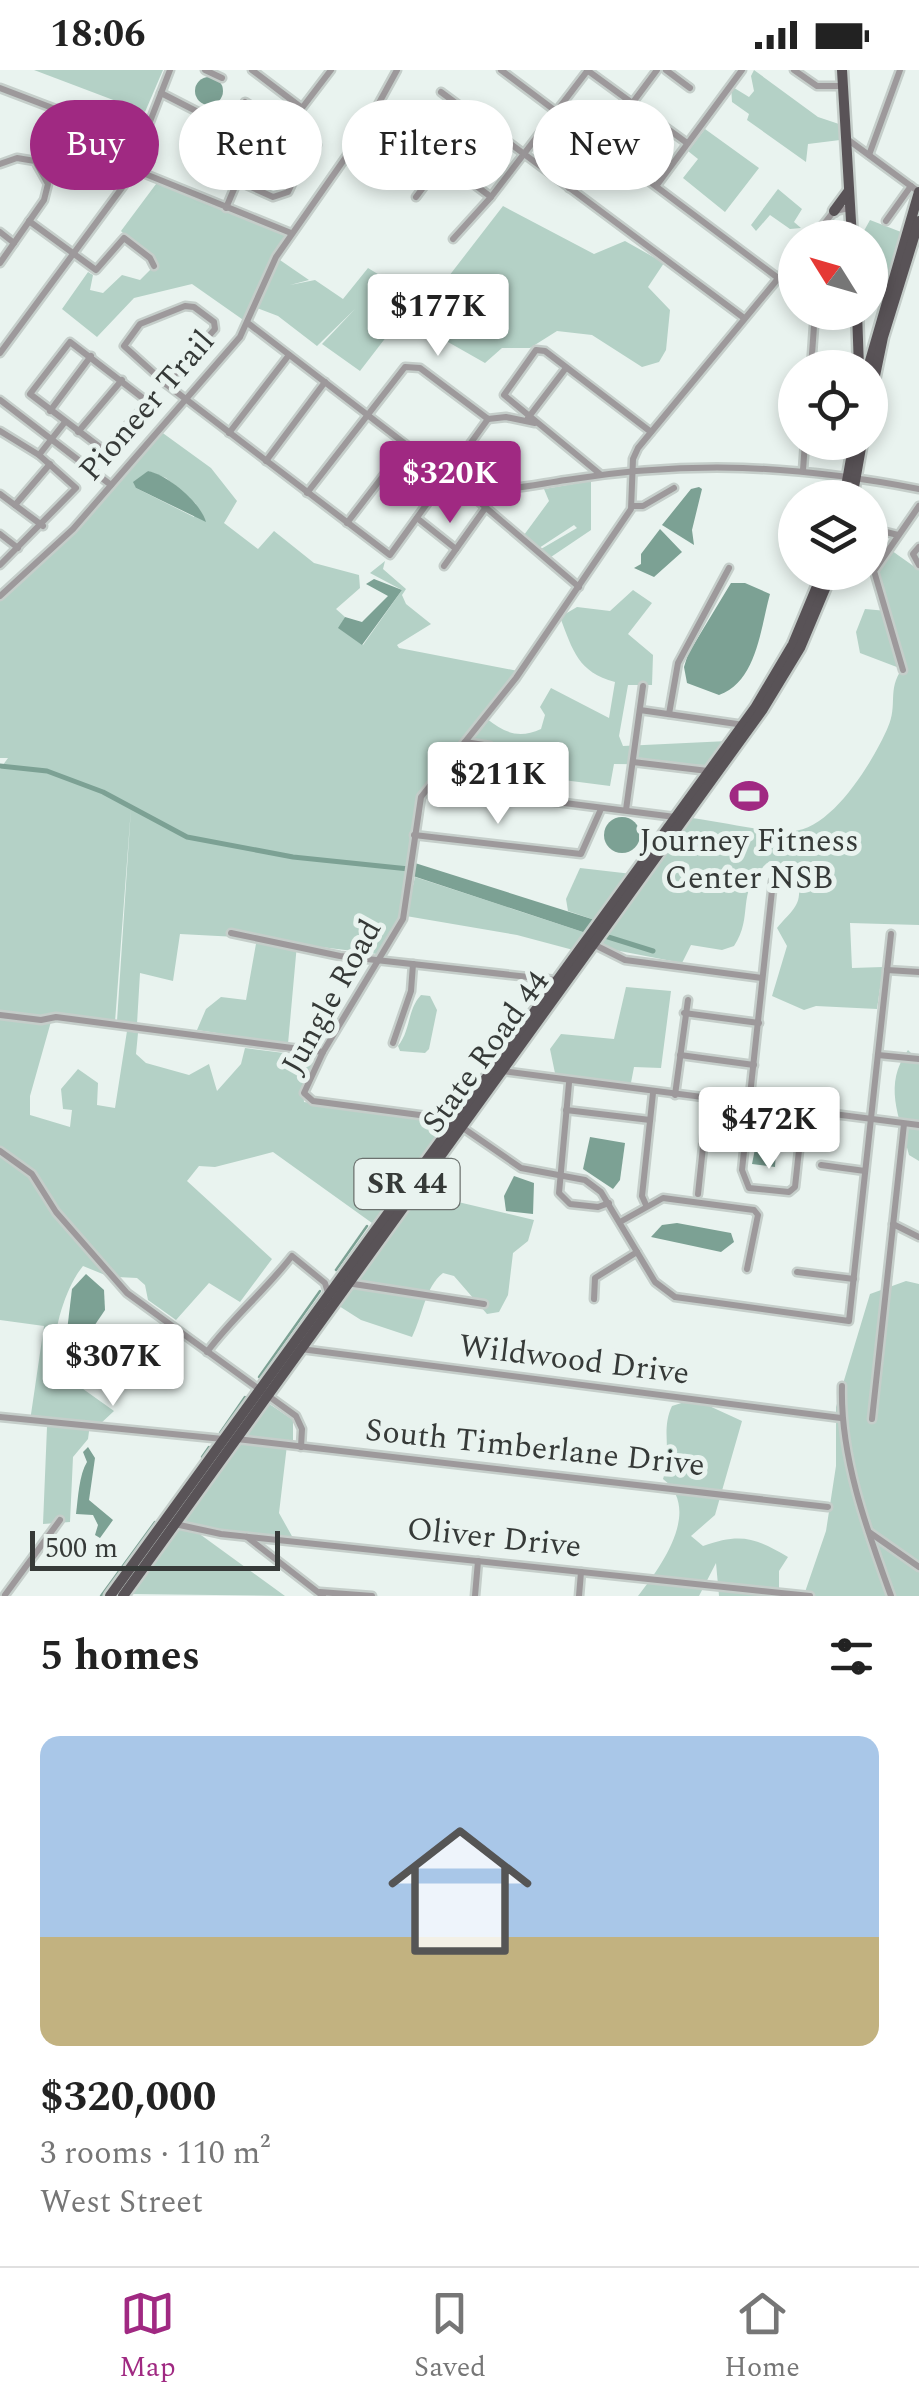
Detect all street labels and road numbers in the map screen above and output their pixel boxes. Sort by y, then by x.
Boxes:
street label: Pioneer Trail [67,319,227,493]
street label: Jungle Road [269,910,395,1084]
street label: State Road 44 [410,960,562,1144]
road number: SR 44 [354,1159,460,1209]
street label: Wildwood Drive [456,1322,692,1398]
street label: South Timberlane Drive [363,1406,707,1490]
street label: Oliver Drive [404,1504,584,1572]

